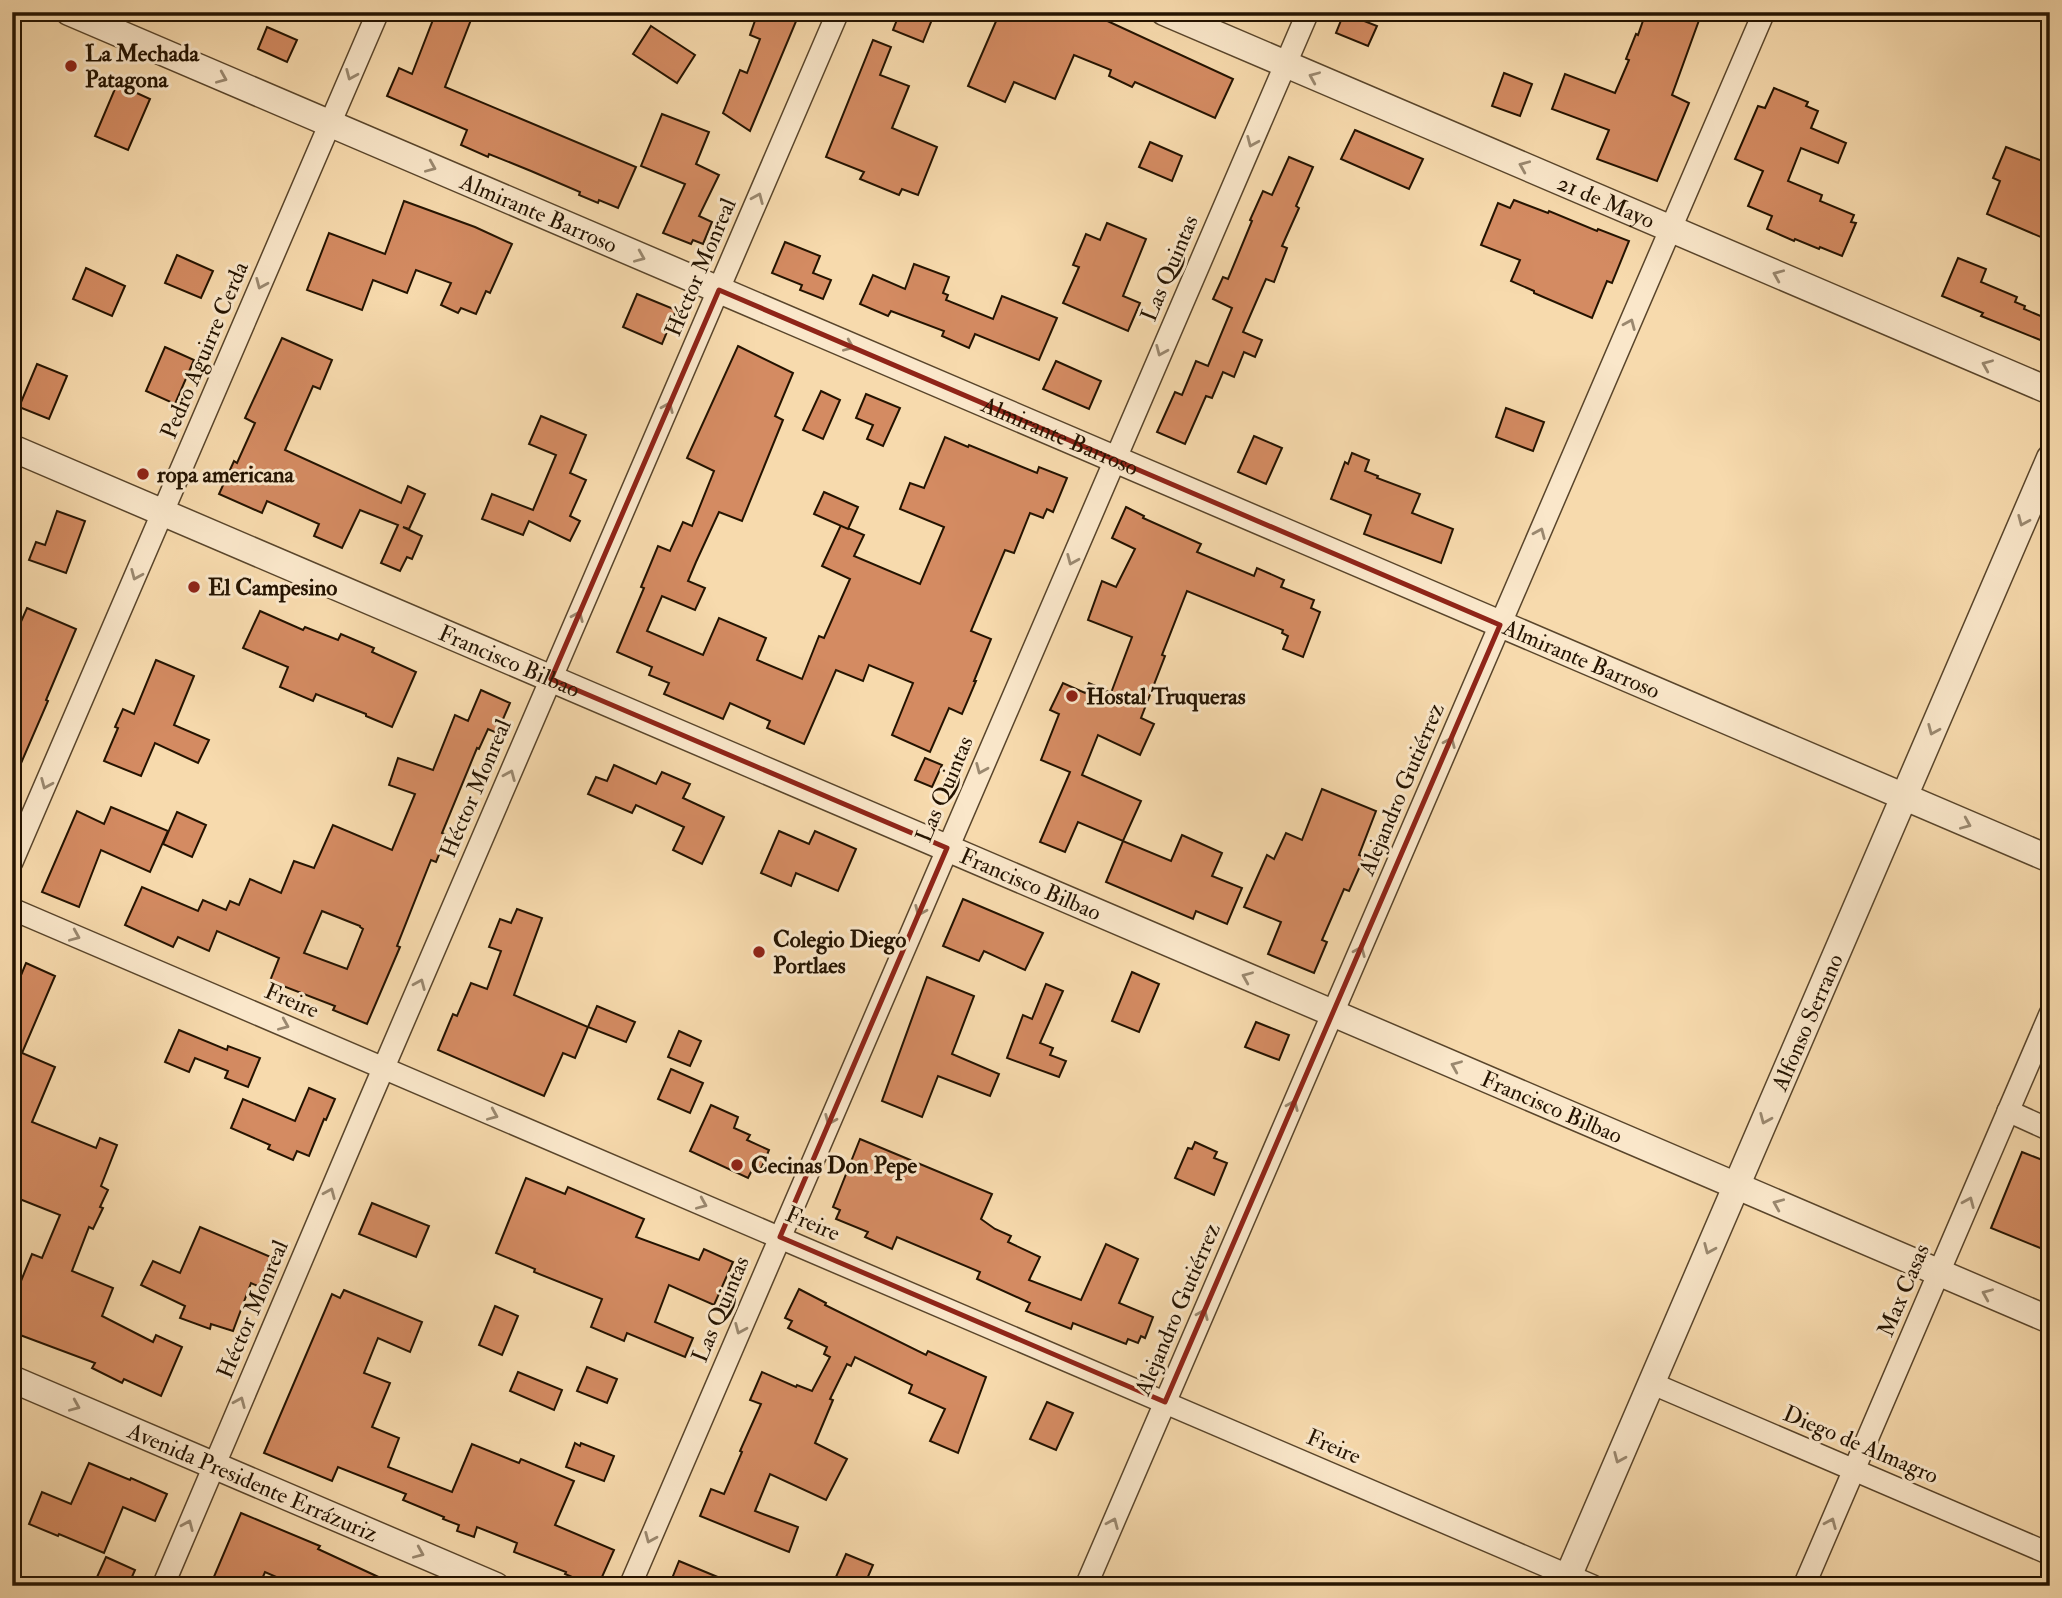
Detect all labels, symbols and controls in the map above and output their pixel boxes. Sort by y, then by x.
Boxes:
place label: La Mechada Patagona [85,39,201,95]
marker: La Mechada Patagona [63,58,79,74]
one-way arrow [345,68,359,80]
one-way arrow [214,70,227,84]
one-way arrow [1309,71,1322,85]
one-way arrow [1246,136,1260,148]
one-way arrow [424,159,436,173]
one-way arrow [1518,161,1530,175]
street label: Almirante Barroso [455,167,622,260]
street label: 21 de Mayo [1553,168,1659,235]
one-way arrow [750,193,764,206]
street label: Héctor Monreal [658,194,743,341]
street label: Las Quintas [1134,211,1205,326]
one-way arrow [633,249,645,263]
street label: Pedro Aguirre Cerda [154,257,255,443]
one-way arrow [1773,269,1785,283]
one-way arrow [256,277,270,289]
one-way arrow [1622,319,1636,331]
one-way arrow [842,338,854,352]
one-way arrow [1156,345,1170,357]
one-way arrow [1982,359,1994,373]
street label: Almirante Barroso [976,390,1143,483]
one-way arrow [660,402,674,415]
place label: ropa americana [157,460,295,490]
marker: ropa americana [135,466,151,482]
one-way arrow [2017,514,2031,526]
one-way arrow [1532,528,1546,540]
one-way arrow [1066,554,1080,566]
one-way arrow [130,568,144,581]
place label: El Campesino [208,573,337,603]
marker: El Campesino [186,579,202,595]
one-way arrow [570,611,584,624]
street label: Almirante Barroso [1498,612,1664,706]
street label: Francisco Bilbao [434,618,584,704]
place label: Hostal Truqueras [1086,682,1246,712]
marker: Hostal Truqueras [1064,688,1080,704]
street label: Alejandro Gutiérrez [1352,699,1451,881]
street label: Héctor Monreal [433,715,518,862]
one-way arrow [1927,723,1941,735]
street label: Las Quintas [909,732,980,847]
one-way arrow [1442,736,1456,749]
one-way arrow [976,762,990,774]
one-way arrow [501,770,515,782]
one-way arrow [40,777,54,790]
one-way arrow [1959,816,1972,830]
street label: Francisco Bilbao [955,841,1106,927]
one-way arrow [914,904,928,916]
place label: Colegio Diego Portlaes [773,925,906,980]
one-way arrow [68,928,80,942]
marker: Colegio Diego Portlaes [751,944,767,960]
one-way arrow [1352,945,1366,958]
street label: Alfonso Serrano [1765,949,1850,1096]
one-way arrow [1242,971,1254,985]
street label: Freire [260,976,324,1025]
one-way arrow [412,979,426,991]
one-way arrow [277,1017,289,1031]
one-way arrow [1451,1060,1463,1074]
street label: Francisco Bilbao [1477,1064,1627,1150]
one-way arrow [1285,1100,1299,1112]
one-way arrow [486,1107,498,1121]
one-way arrow [1759,1112,1773,1124]
one-way arrow [824,1113,838,1125]
place label: Cecinas Don Pepe [751,1151,917,1181]
marker: Cecinas Don Pepe [729,1157,745,1173]
one-way arrow [322,1188,336,1200]
one-way arrow [695,1196,708,1210]
one-way arrow [1961,1196,1975,1209]
one-way arrow [1773,1198,1785,1212]
street label: Freire [781,1199,845,1248]
street label: Alejandro Gutiérrez [1128,1219,1227,1401]
street label: Héctor Monreal [210,1236,295,1383]
street label: Max Casas [1871,1239,1936,1341]
one-way arrow [1703,1242,1717,1254]
street label: Las Quintas [685,1252,756,1367]
one-way arrow [1982,1288,1994,1302]
one-way arrow [1195,1309,1209,1321]
one-way arrow [734,1322,748,1334]
one-way arrow [68,1397,80,1411]
one-way arrow [232,1397,246,1409]
street label: Diego de Almagro [1779,1399,1943,1490]
street label: Avenida Presidente Errázuriz [122,1416,382,1549]
street label: Freire [1302,1422,1366,1471]
one-way arrow [1613,1451,1627,1463]
one-way arrow [1105,1518,1119,1530]
one-way arrow [1823,1518,1837,1530]
one-way arrow [180,1520,194,1532]
one-way arrow [644,1531,658,1543]
one-way arrow [412,1545,425,1559]

